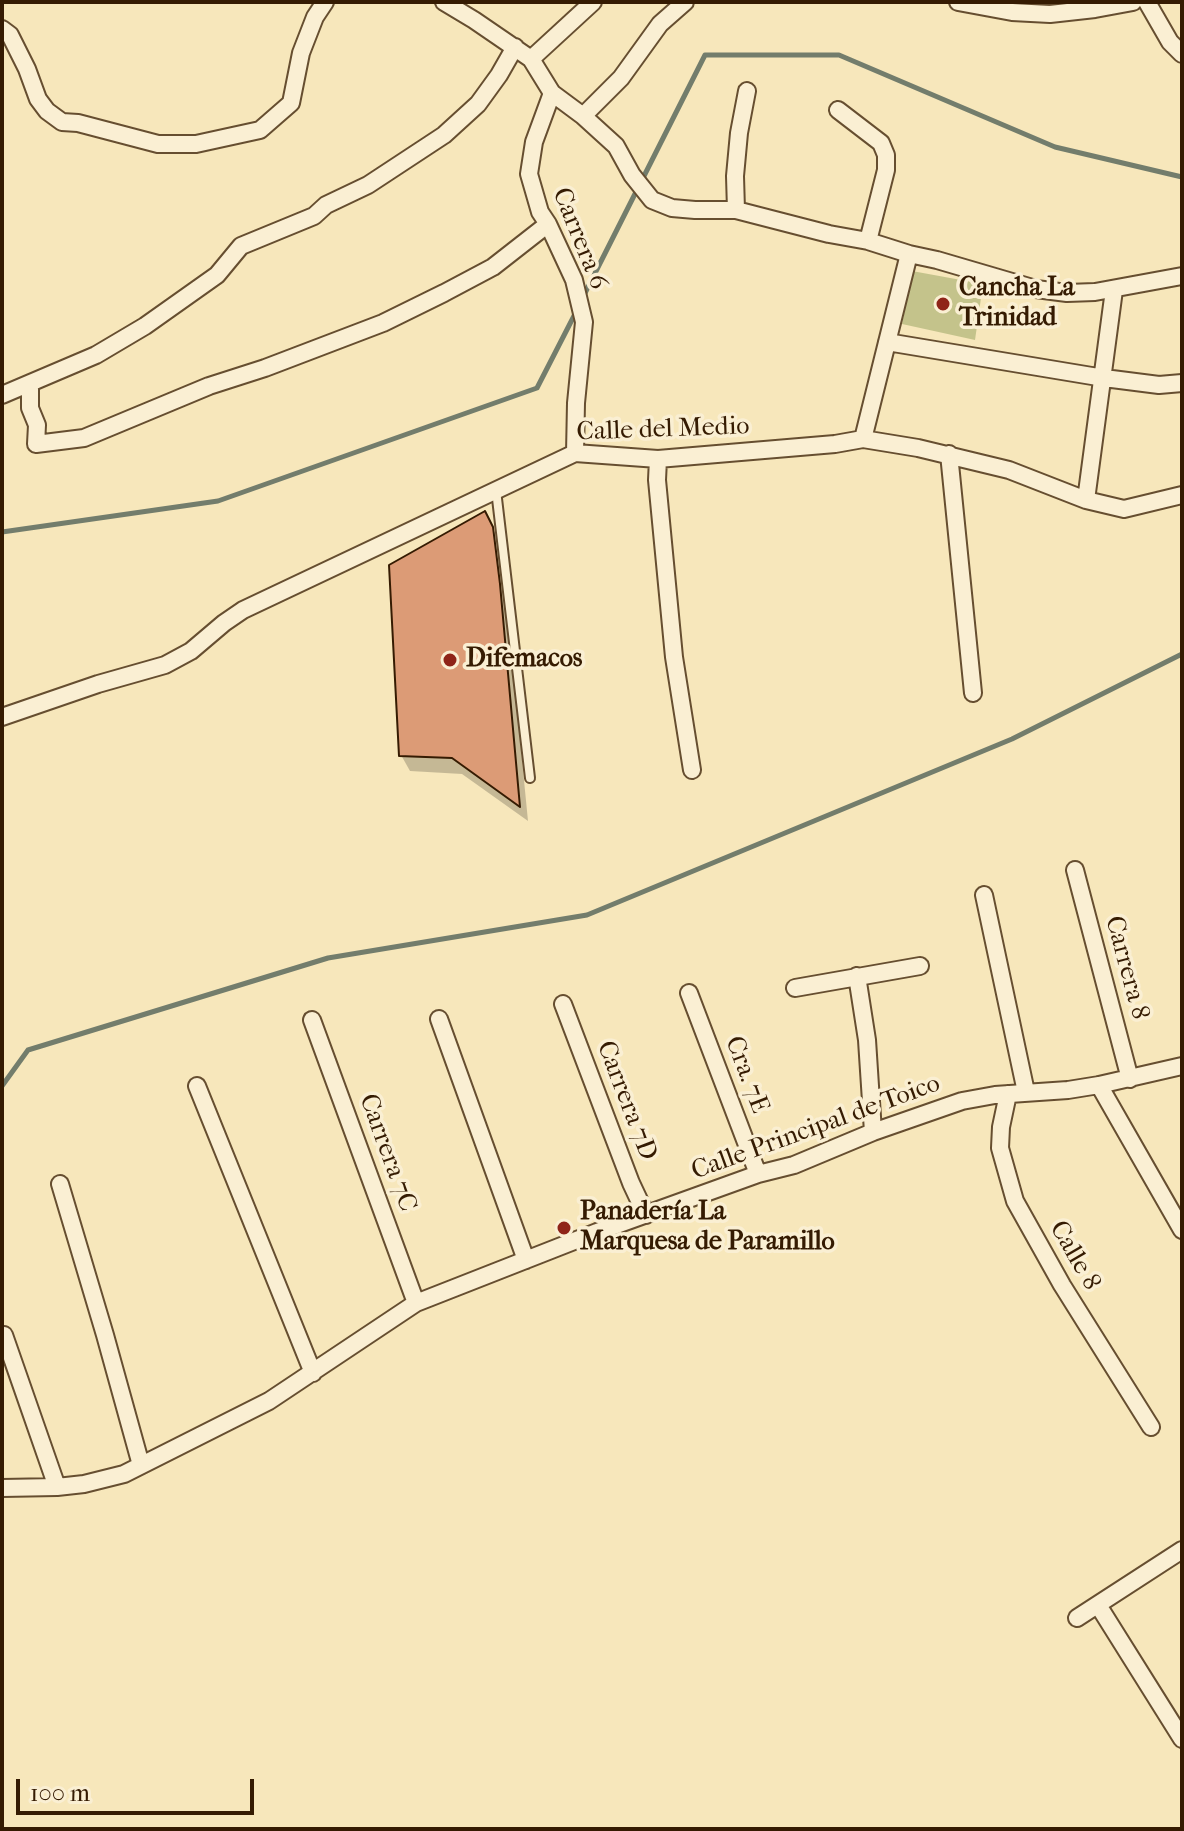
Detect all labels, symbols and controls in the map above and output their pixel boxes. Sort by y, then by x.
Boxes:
street label: Carrera 6 [544,184,614,294]
place label: Cancha La Trinidad [959,273,1075,334]
marker: Cancha La Trinidad [934,295,952,313]
street label: Calle del Medio [576,411,750,449]
place label: Difemacos [466,644,582,676]
marker: Difemacos [441,651,459,669]
street label: Carrera 8 [1097,913,1155,1023]
street label: Cra. 7E [717,1032,775,1118]
street label: Carrera 7D [589,1037,663,1165]
street label: Calle Principal de Toico [687,1068,945,1188]
street label: Carrera 7C [351,1090,423,1216]
place label: Panadería La Marquesa de Paramillo [580,1197,835,1258]
street label: Calle 8 [1042,1216,1106,1296]
marker: Panadería La Marquesa de Paramillo [555,1219,573,1237]
scale bar [20,1763,258,1813]
text: 100 m [30,1779,90,1807]

